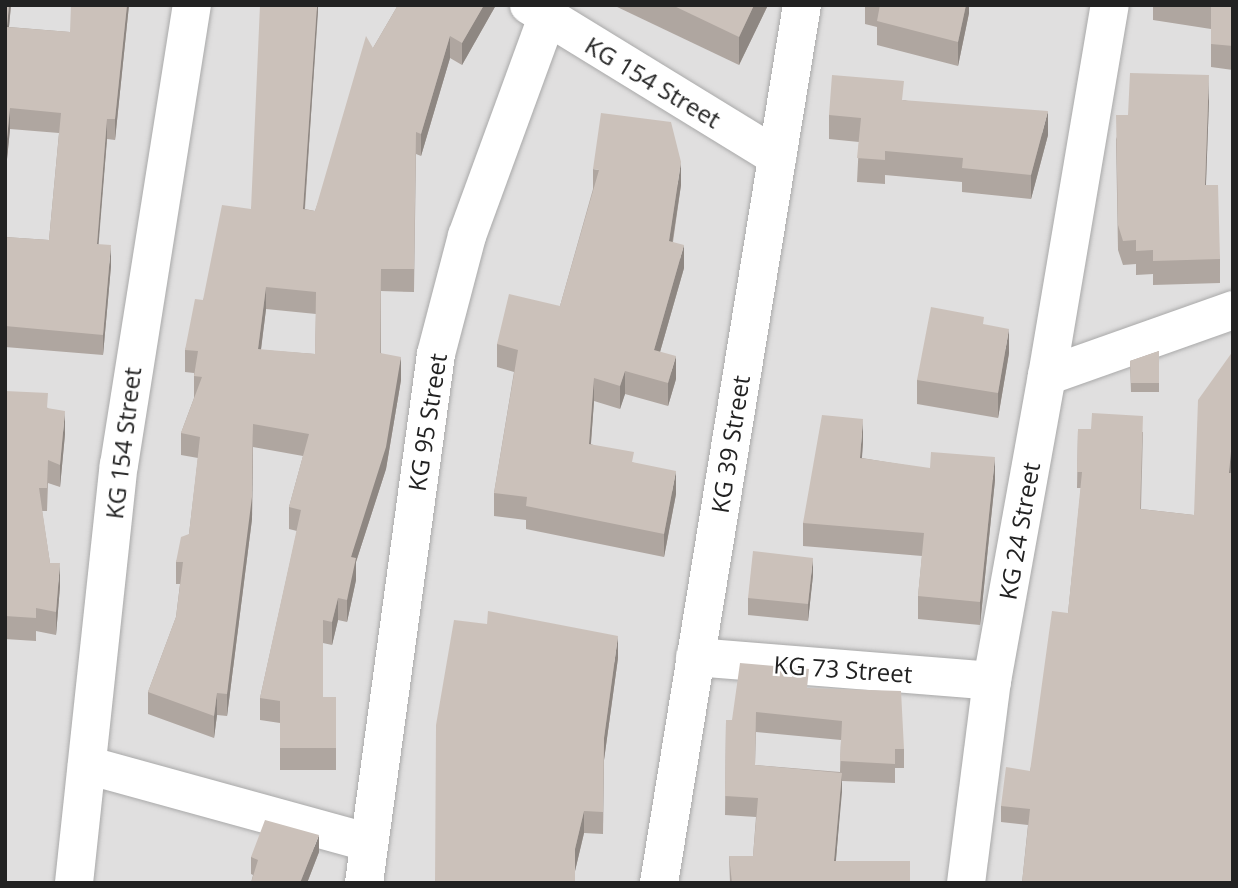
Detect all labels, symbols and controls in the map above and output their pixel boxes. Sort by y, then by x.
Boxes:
street label: KG 154 Street [580,30,726,134]
street label: KG 95 Street [402,351,452,493]
street label: KG 154 Street [99,365,147,521]
street label: KG 39 Street [705,373,755,515]
street label: KG 24 Street [993,460,1045,602]
street label: KG 73 Street [773,650,913,688]

